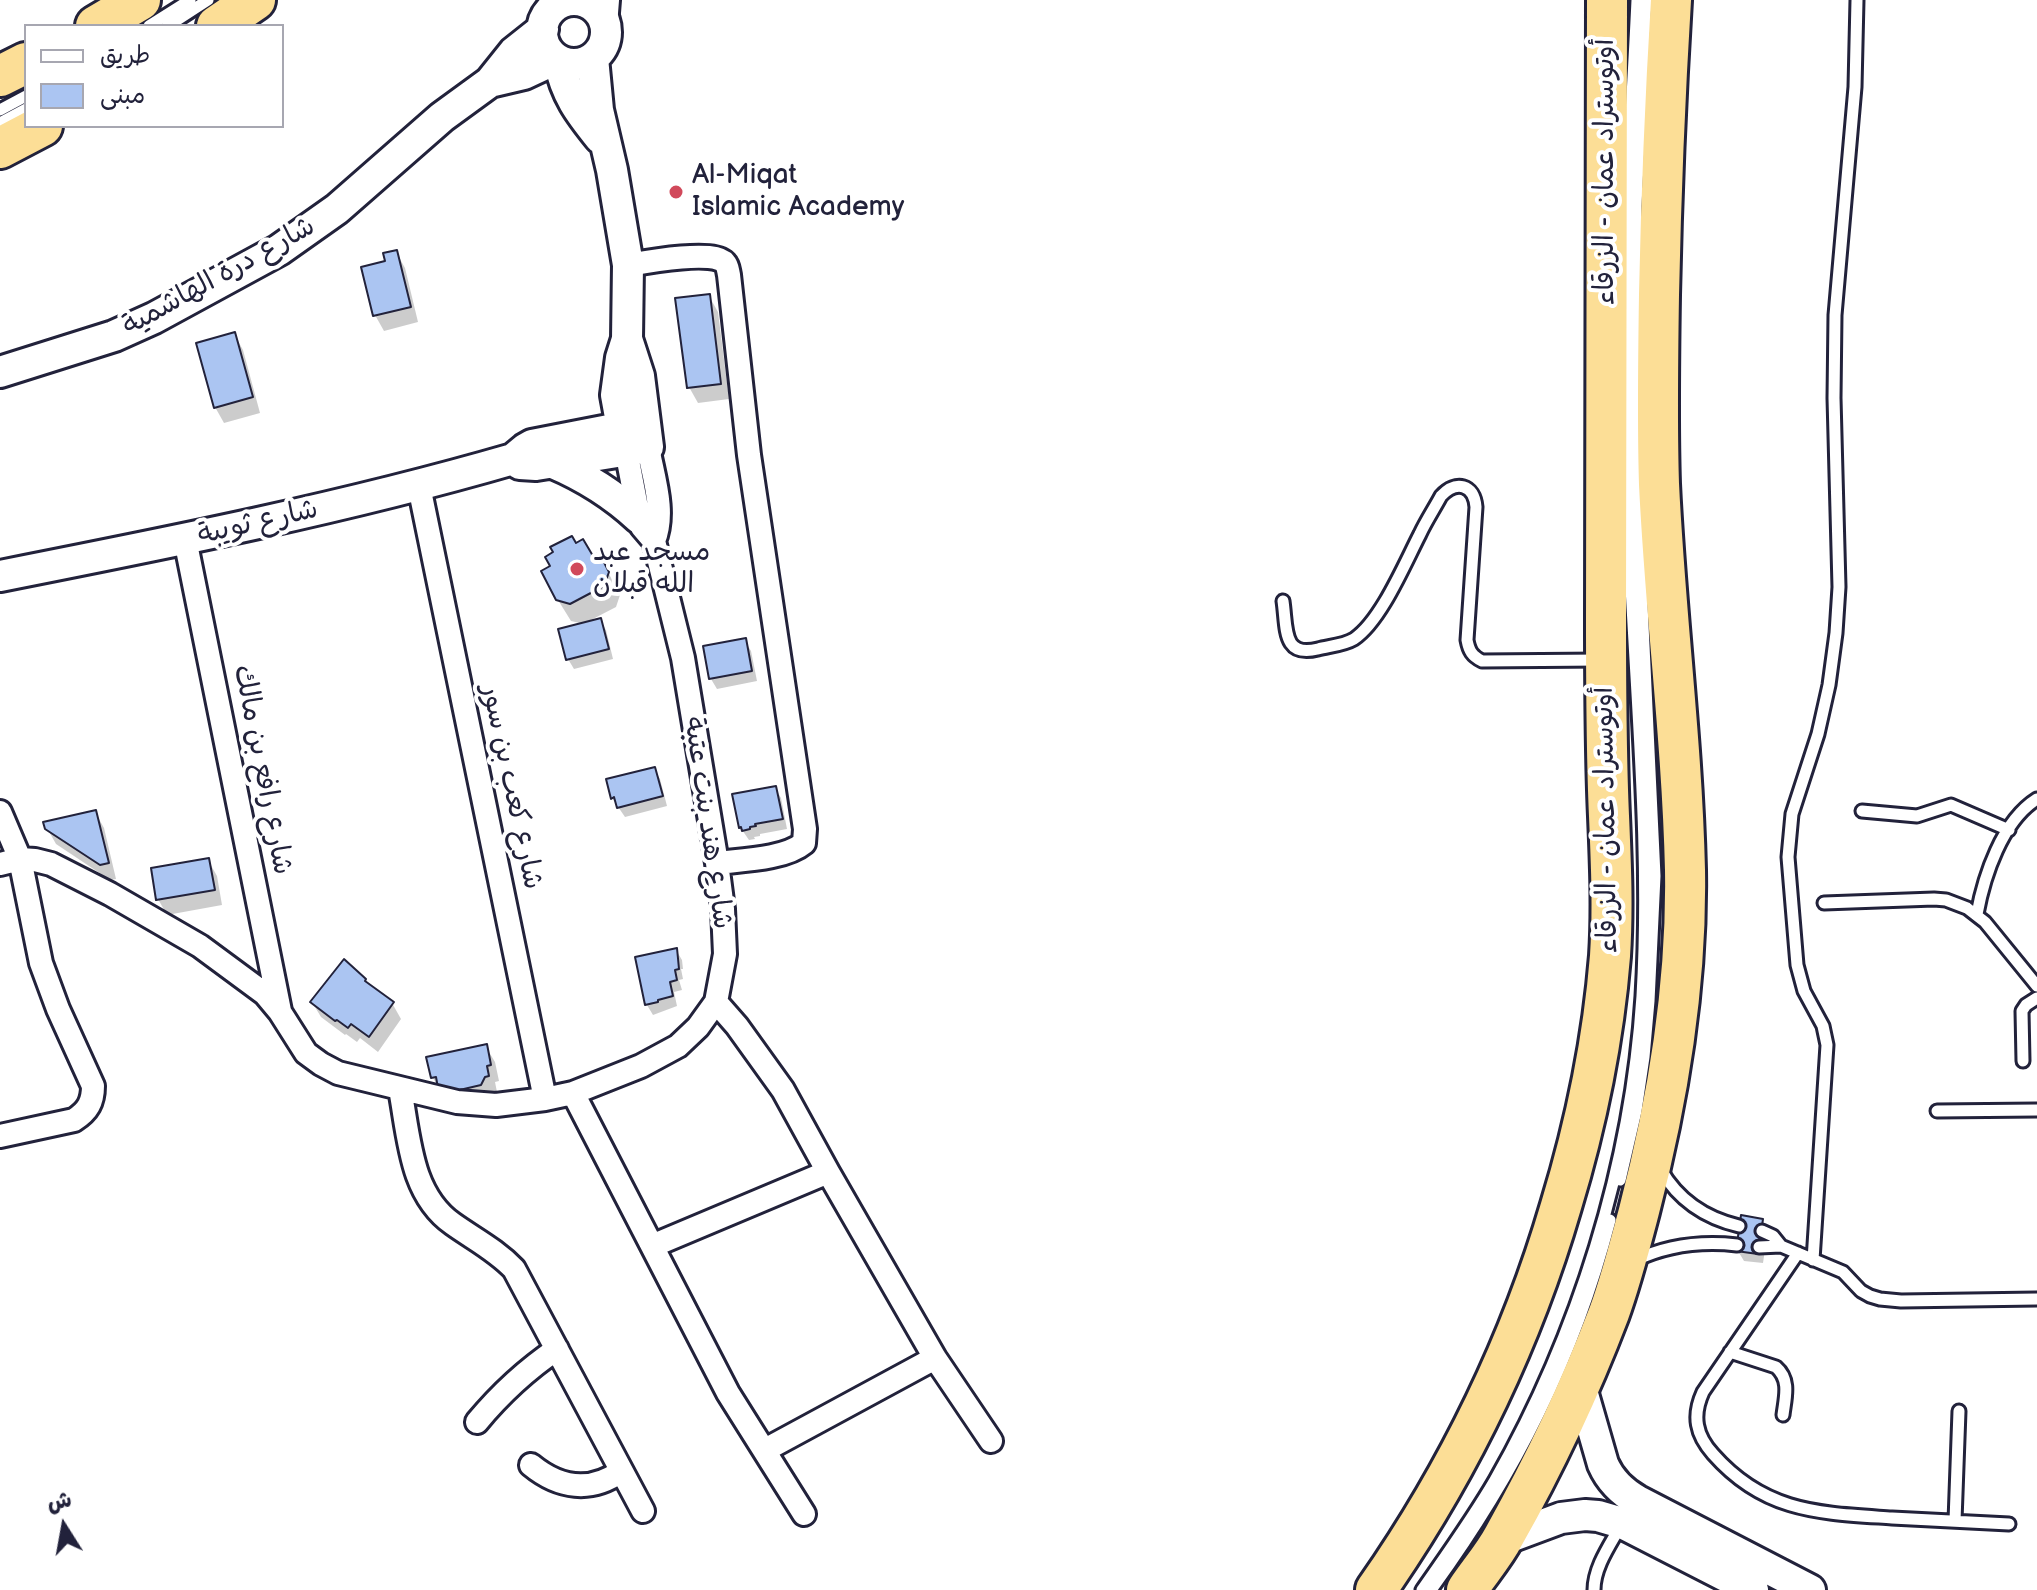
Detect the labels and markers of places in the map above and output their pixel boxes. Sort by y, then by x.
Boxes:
place label: Al-Miqat Islamic Academy [692,159,904,225]
marker: Al-Miqat Islamic Academy [667,183,685,201]
place label: مسجد عبد الله قبلان [593,536,710,602]
marker: مسجد عبد الله قبلان [568,560,586,578]

